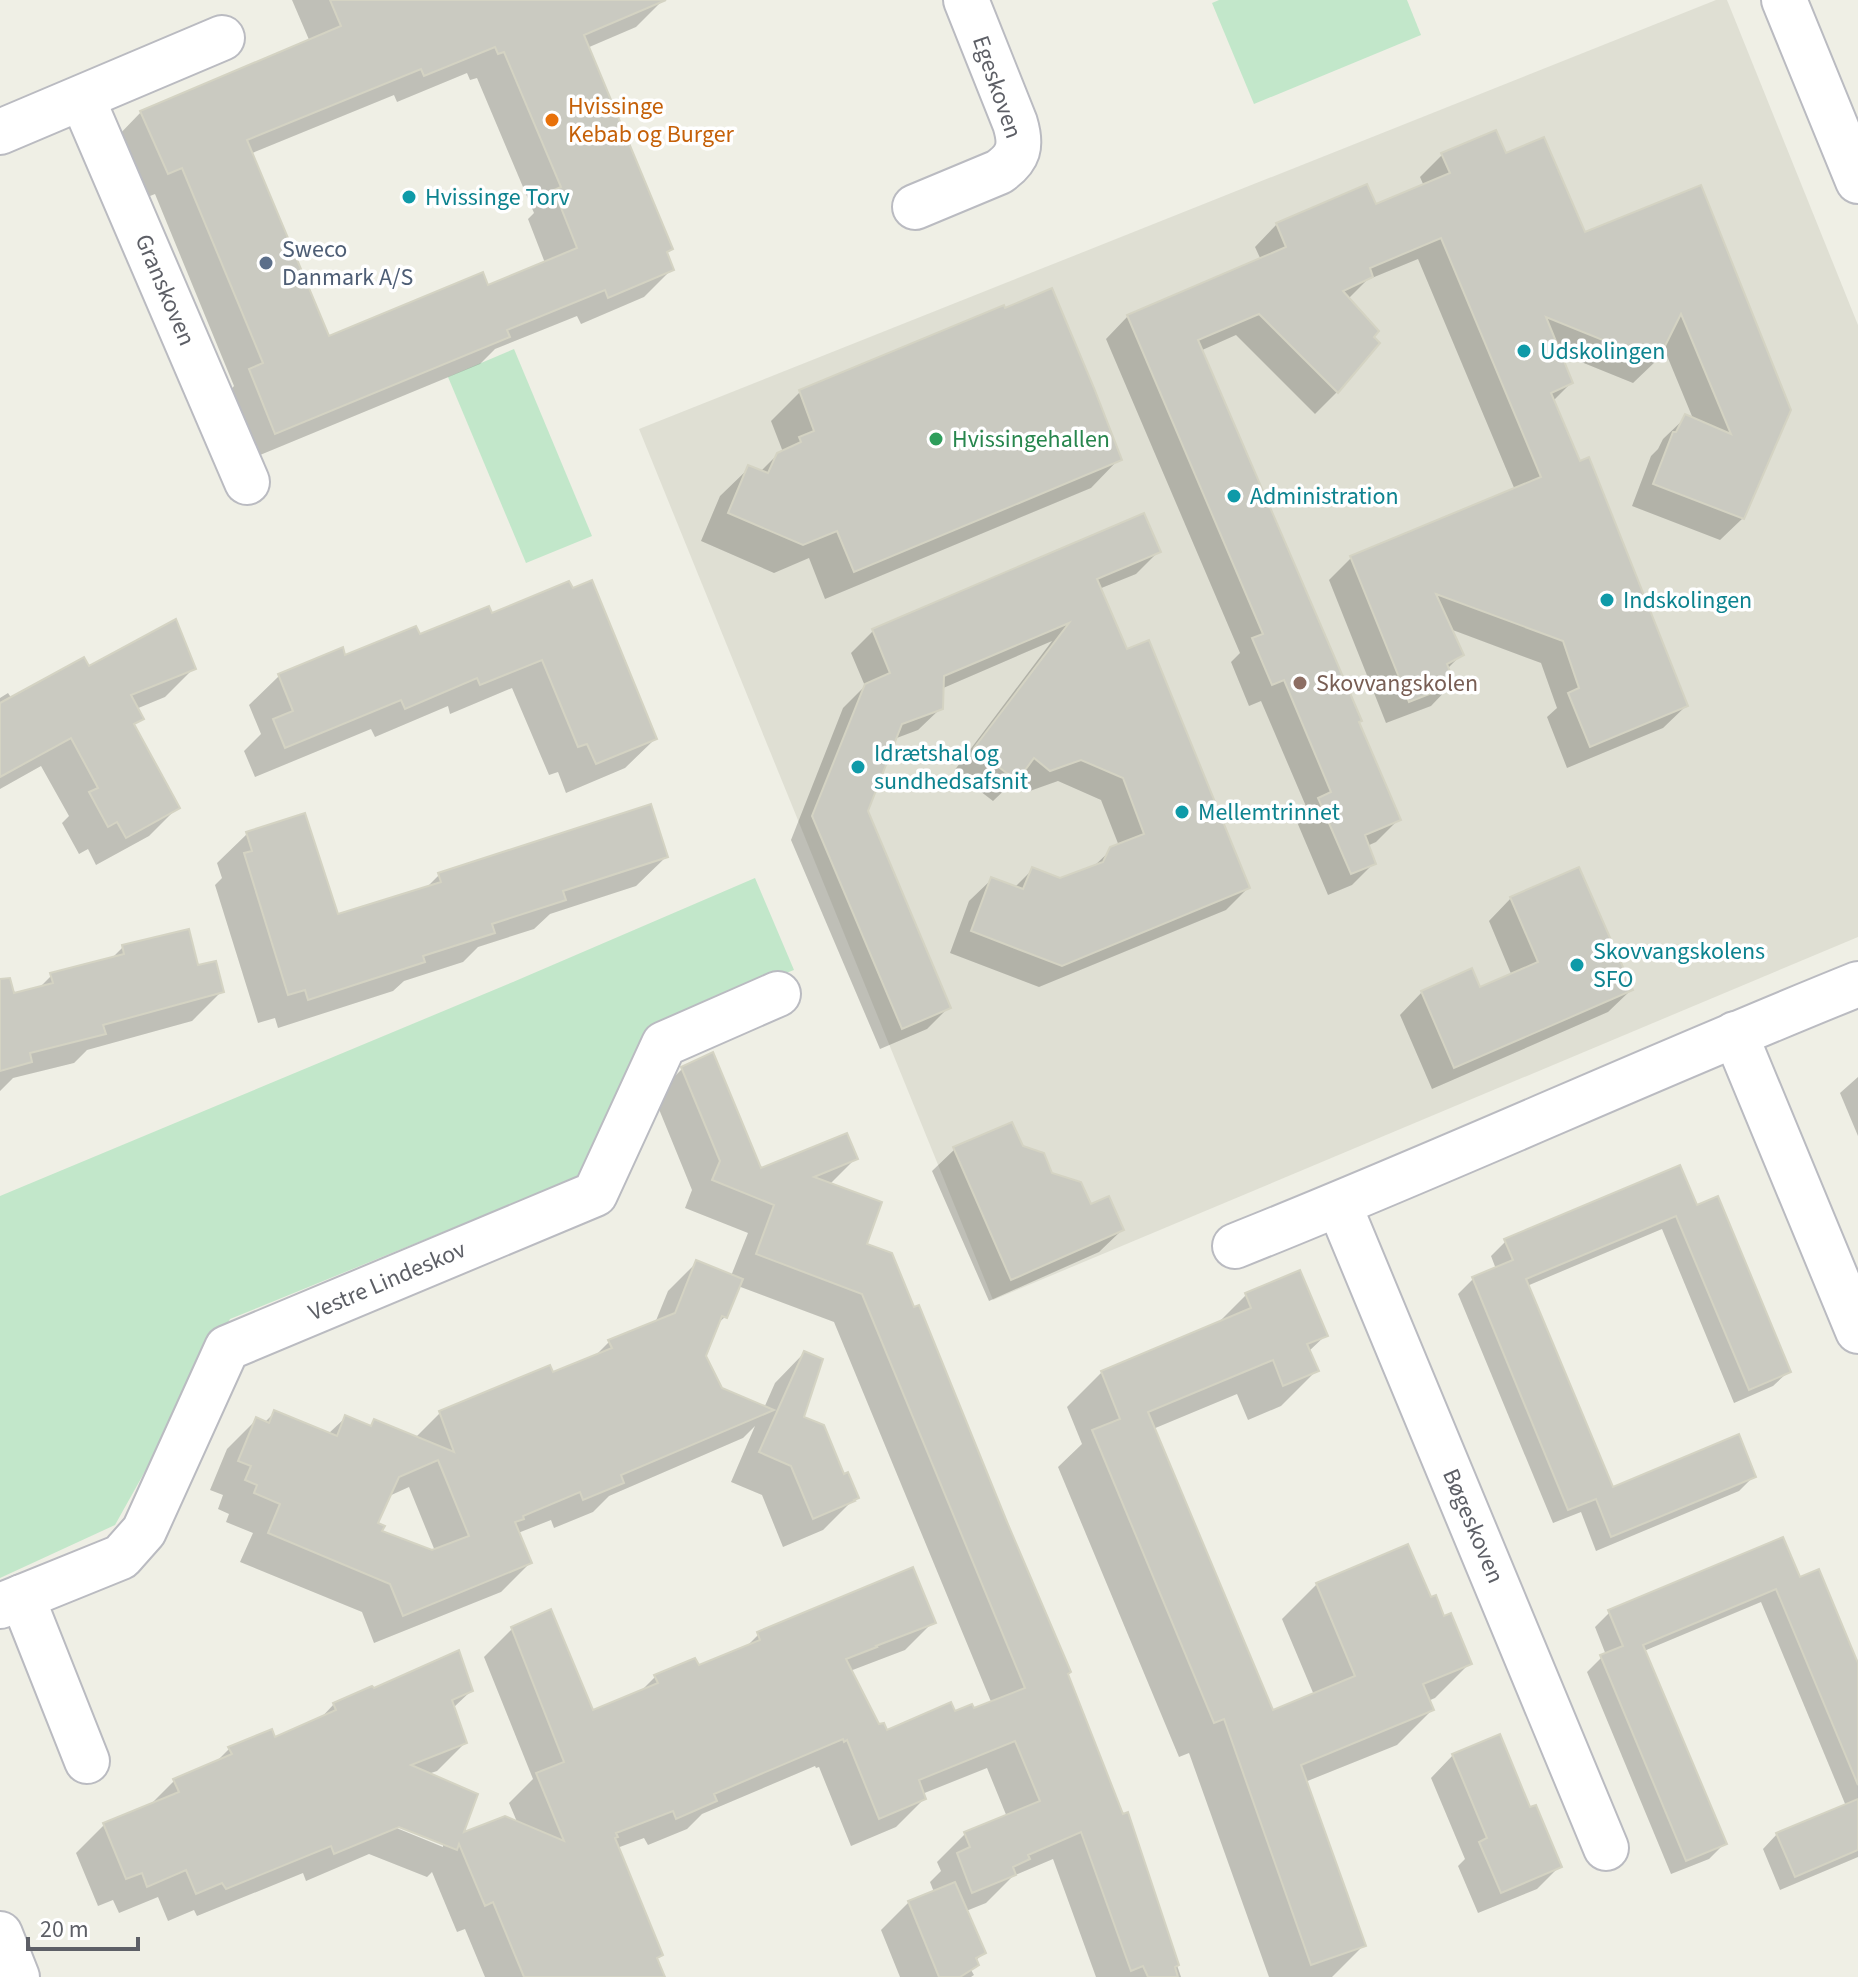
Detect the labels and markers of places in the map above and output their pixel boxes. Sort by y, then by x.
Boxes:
place label: Hvissinge Kebab og Burger [568,89,735,152]
marker: Hvissinge Kebab og Burger [543,111,561,129]
place label: Hvissinge Torv [425,180,570,215]
marker: Hvissinge Torv [400,188,418,206]
place label: Sweco Danmark A/S [282,232,413,295]
marker: Sweco Danmark A/S [257,254,275,272]
place label: Udskolingen [1540,334,1665,369]
marker: Udskolingen [1515,342,1533,360]
place label: Hvissingehallen [952,422,1110,457]
marker: Hvissingehallen [927,430,945,448]
place label: Administration [1250,479,1399,514]
marker: Administration [1225,487,1243,505]
place label: Indskolingen [1623,583,1752,618]
marker: Indskolingen [1598,591,1616,609]
place label: Skovvangskolen [1316,666,1478,701]
marker: Skovvangskolen [1291,674,1309,692]
place label: Idrætshal og sundhedsafsnit [874,736,1028,799]
marker: Idrætshal og sundhedsafsnit [849,758,867,776]
place label: Mellemtrinnet [1198,795,1340,830]
marker: Mellemtrinnet [1173,803,1191,821]
place label: Skovvangskolens SFO [1593,934,1765,997]
marker: Skovvangskolens SFO [1568,956,1586,974]

